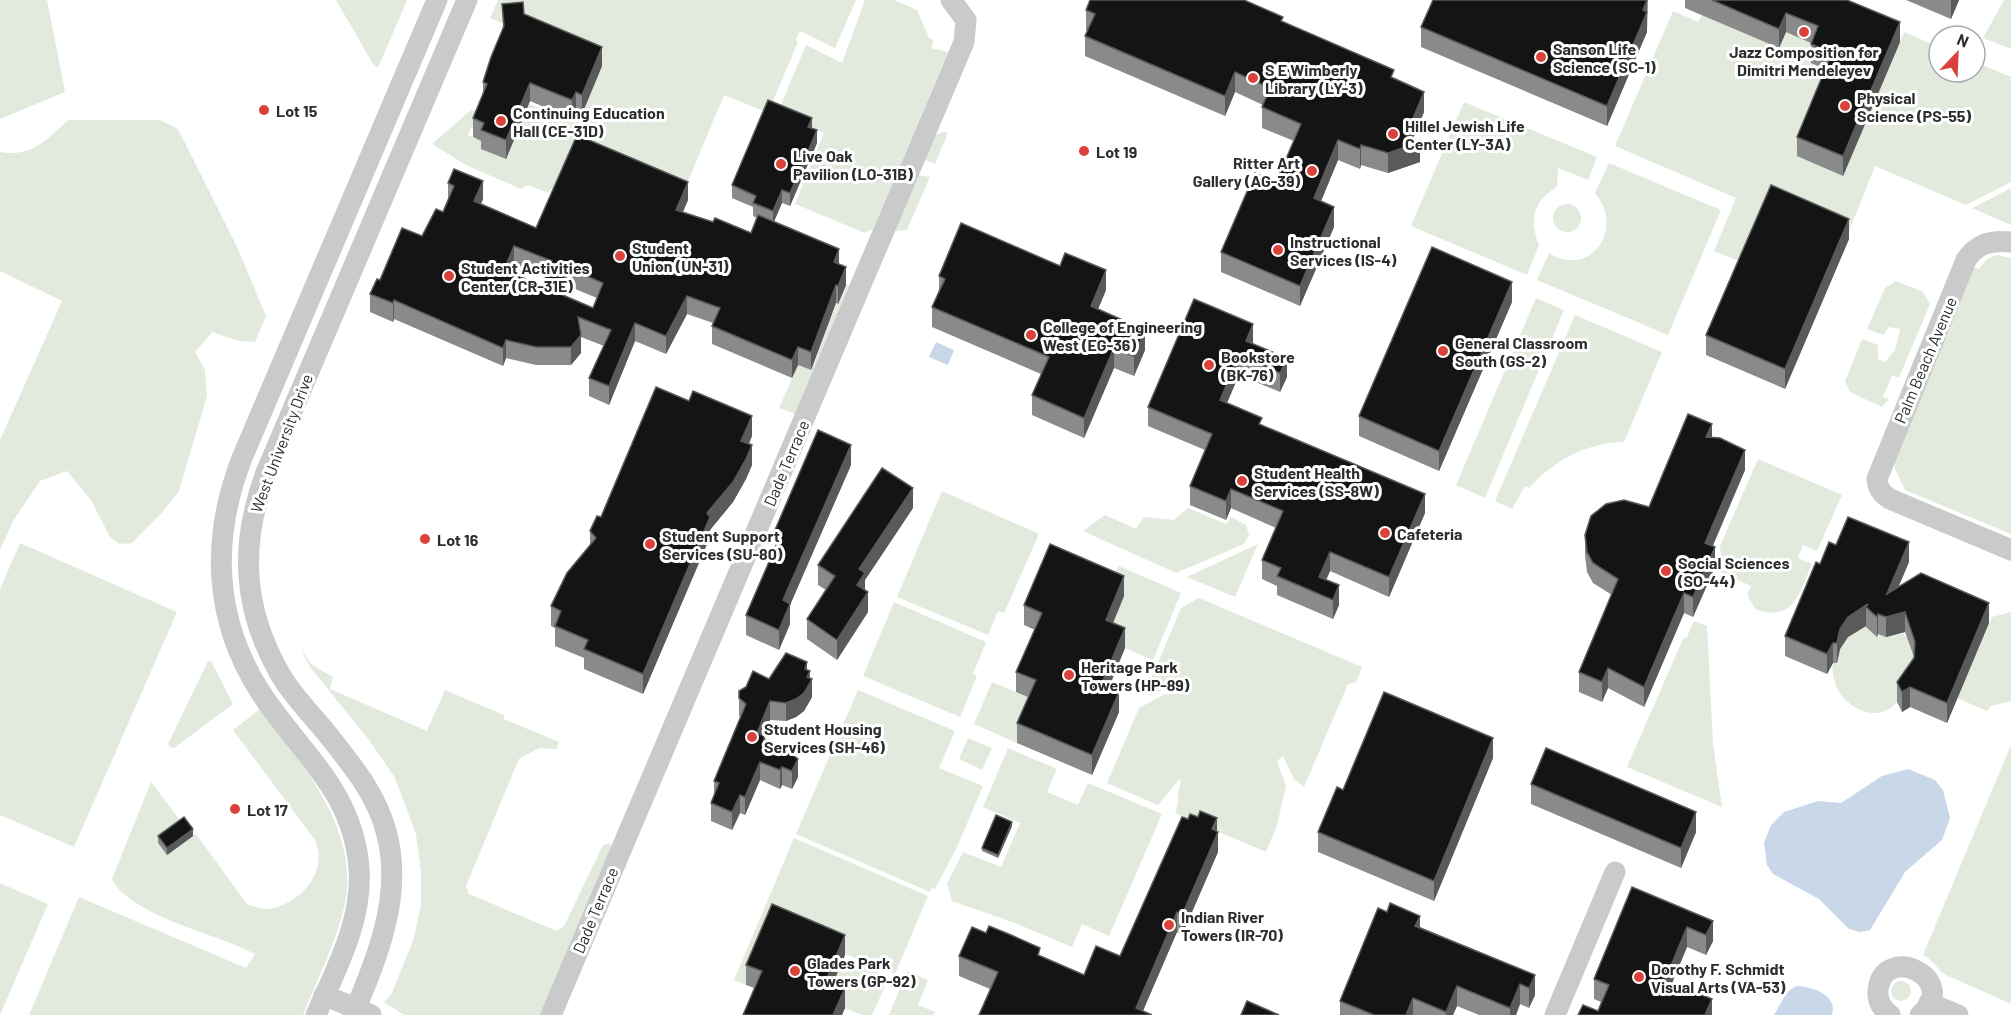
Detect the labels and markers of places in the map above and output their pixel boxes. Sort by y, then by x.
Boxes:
marker: Jazz Composition for Dimitri Mendeleyev [1797,25,1811,39]
place label: Sanson Life Science (SC-1) [1553,39,1656,76]
place label: Jazz Composition for Dimitri Mendeleyev [1729,42,1879,79]
marker: Sanson Life Science (SC-1) [1534,50,1548,64]
place label: S E Wimberly Library (LY-3) [1265,60,1363,97]
marker: S E Wimberly Library (LY-3) [1246,71,1260,85]
place label: Physical Science (PS-55) [1857,88,1971,125]
marker: Physical Science (PS-55) [1838,99,1852,113]
place label: Lot 15 [276,101,318,120]
marker: Lot 15 [257,103,271,117]
place label: Continuing Education Hall (CE-31D) [513,103,665,140]
marker: Continuing Education Hall (CE-31D) [494,114,508,128]
place label: Hillel Jewish Life Center (LY-3A) [1405,116,1525,153]
marker: Hillel Jewish Life Center (LY-3A) [1386,127,1400,141]
place label: Lot 19 [1096,142,1137,161]
marker: Lot 19 [1077,144,1091,158]
place label: Live Oak Pavilion (LO-31B) [793,146,913,183]
place label: Ritter Art Gallery (AG-39) [1193,153,1300,190]
marker: Live Oak Pavilion (LO-31B) [774,157,788,171]
marker: Ritter Art Gallery (AG-39) [1305,164,1319,178]
place label: Instructional Services (IS-4) [1290,232,1397,269]
place label: Student Union (UN-31) [632,238,729,275]
marker: Instructional Services (IS-4) [1271,243,1285,257]
marker: Student Union (UN-31) [613,249,627,263]
place label: Student Activities Center (CR-31E) [461,258,590,295]
marker: Student Activities Center (CR-31E) [442,269,456,283]
place label: College of Engineering West (EG-36) [1043,317,1202,354]
marker: College of Engineering West (EG-36) [1024,328,1038,342]
place label: General Classroom South (GS-2) [1455,333,1588,370]
marker: General Classroom South (GS-2) [1436,344,1450,358]
place label: Bookstore (BK-76) [1220,347,1295,384]
marker: Bookstore (BK-76) [1202,358,1216,372]
place label: Student Health Services (SS-8W) [1254,463,1379,500]
marker: Student Health Services (SS-8W) [1235,474,1249,488]
place label: Cafeteria [1397,524,1463,543]
place label: Student Support Services (SU-80) [662,526,783,563]
marker: Cafeteria [1378,526,1392,540]
place label: Lot 16 [437,530,479,549]
marker: Lot 16 [418,532,432,546]
marker: Student Support Services (SU-80) [643,537,657,551]
place label: Social Sciences (SO-44) [1677,553,1789,590]
marker: Social Sciences (SO-44) [1659,564,1673,578]
place label: Heritage Park Towers (HP-89) [1081,657,1190,694]
marker: Heritage Park Towers (HP-89) [1062,668,1076,682]
place label: Student Housing Services (SH-46) [764,719,885,756]
marker: Student Housing Services (SH-46) [745,730,759,744]
place label: Lot 17 [247,800,288,819]
marker: Lot 17 [228,802,242,816]
place label: Indian River Towers (IR-70) [1181,907,1283,944]
marker: Indian River Towers (IR-70) [1162,918,1176,932]
place label: Glades Park Towers (GP-92) [807,953,916,990]
place label: Dorothy F. Schmidt Visual Arts (VA-53) [1651,959,1786,996]
marker: Glades Park Towers (GP-92) [788,964,802,978]
marker: Dorothy F. Schmidt Visual Arts (VA-53) [1632,970,1646,984]

